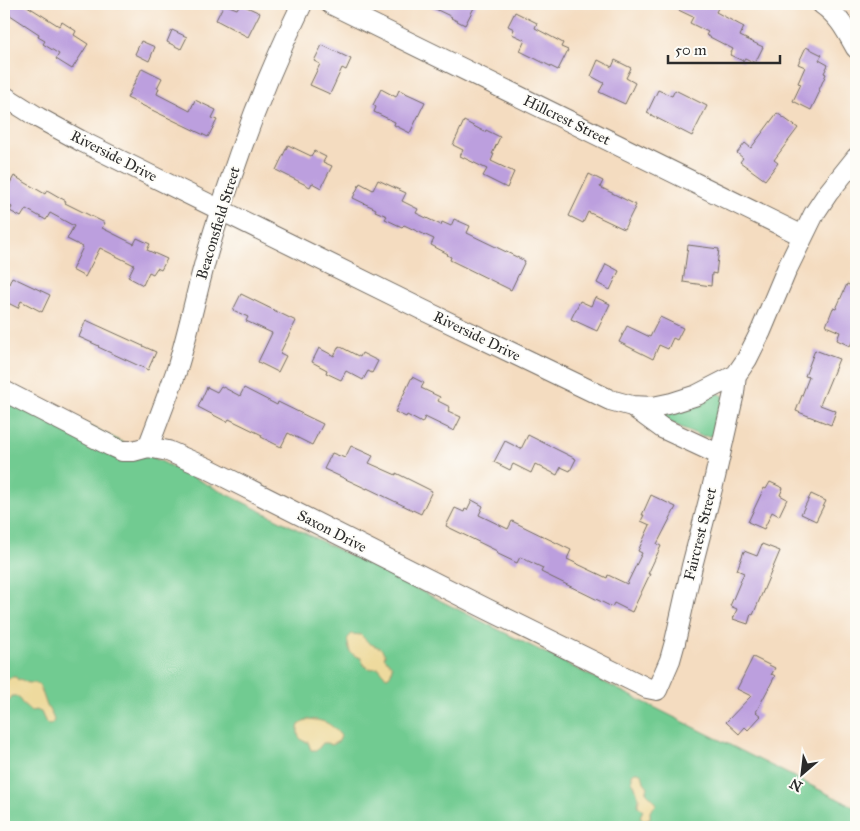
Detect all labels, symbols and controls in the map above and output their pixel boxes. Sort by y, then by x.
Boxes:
scale bar [668,32,780,64]
text: 50 m [675,41,707,59]
street label: Hillcrest Street [521,91,614,149]
street label: Riverside Drive [68,127,160,185]
street label: Beaconsfield Street [192,164,244,282]
street label: Riverside Drive [431,307,523,365]
street label: Faircrest Street [680,485,720,582]
street label: Saxon Drive [294,506,370,556]
north arrow [778,748,828,798]
text: N [787,775,805,795]

